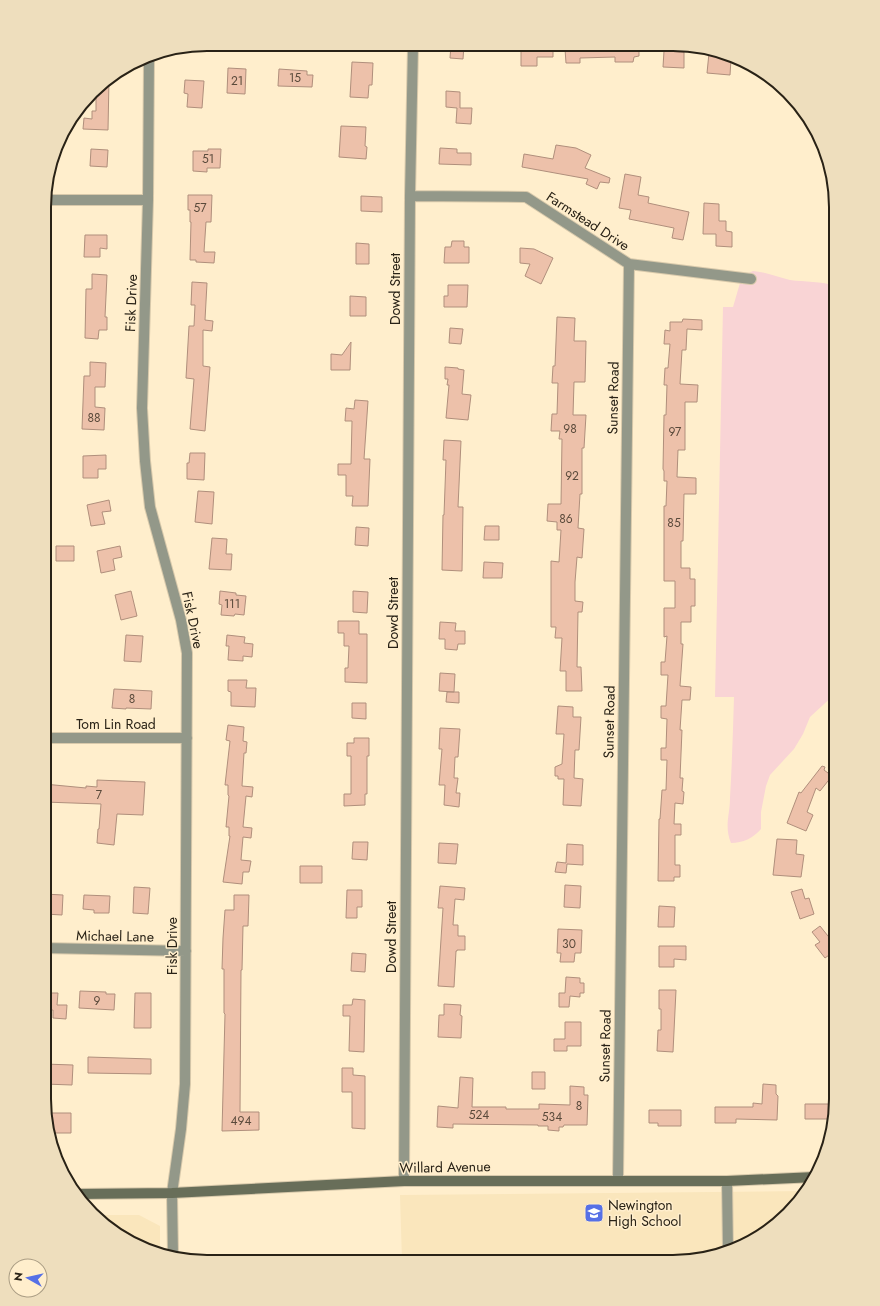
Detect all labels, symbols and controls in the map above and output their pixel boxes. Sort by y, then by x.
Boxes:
house number: 15 [289,69,301,87]
house number: 21 [231,72,243,90]
house number: 51 [202,150,214,168]
street label: Farmstead Drive [543,187,633,255]
house number: 57 [193,199,207,217]
street label: Dowd Street [385,252,405,325]
street label: Fisk Drive [120,274,142,332]
street label: Sunset Road [602,361,624,435]
house number: 88 [87,409,101,427]
house number: 98 [563,420,577,438]
house number: 97 [669,423,682,441]
house number: 92 [565,467,579,485]
house number: 86 [559,510,573,528]
house number: 85 [667,514,681,532]
street label: Dowd Street [383,576,403,649]
street label: Fisk Drive [177,590,209,650]
house number: 111 [224,595,240,613]
street label: Sunset Road [598,685,620,759]
house number: 8 [129,690,135,708]
street label: Tom Lin Road [76,714,156,734]
house number: 7 [96,786,103,804]
street label: Dowd Street [381,900,401,973]
street label: Fisk Drive [162,917,182,975]
street label: Michael Lane [76,925,154,947]
house number: 30 [562,935,576,953]
house number: 9 [94,992,101,1010]
street label: Sunset Road [594,1009,616,1083]
house number: 8 [576,1097,582,1115]
house number: 524 [469,1106,489,1124]
house number: 534 [542,1108,562,1126]
house number: 494 [231,1112,251,1130]
street label: Willard Avenue [399,1156,491,1178]
place label: Newington High School [608,1195,681,1231]
school or university icon: Newington High School [583,1202,605,1224]
north arrow [8,1258,48,1298]
text: N [10,1271,27,1282]

